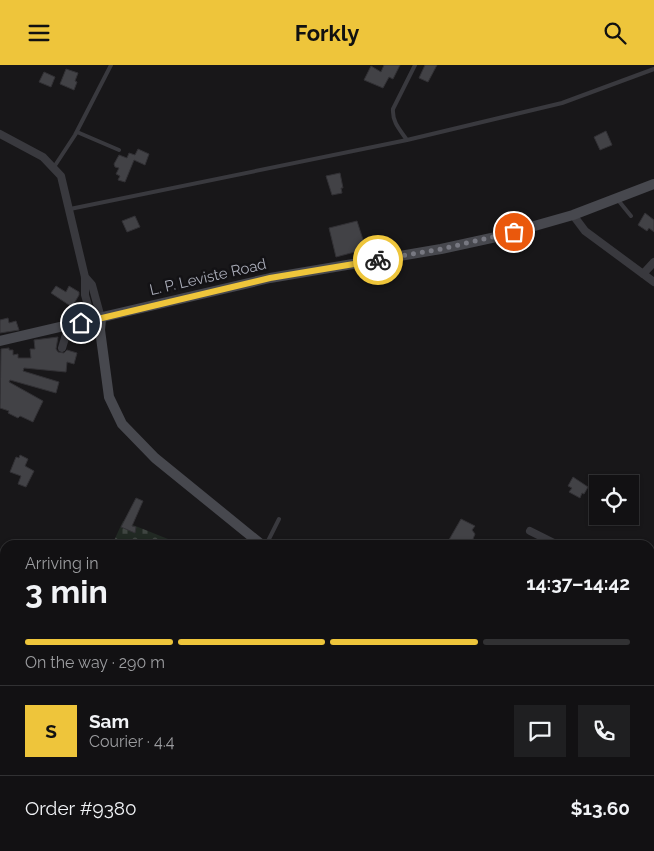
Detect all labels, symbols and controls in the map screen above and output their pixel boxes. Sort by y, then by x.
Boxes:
icon: menu [25,19,53,47]
icon: search [601,19,629,47]
text: Forkly [295,20,359,46]
pin [493,211,535,253]
icon: bag [500,218,528,246]
courier [353,235,403,285]
icon: bike [364,246,392,274]
street label: L. P. Leviste Road [148,255,268,299]
pin [60,302,102,344]
icon: home [67,309,95,337]
map controls [589,475,639,525]
button: locate [589,475,639,525]
text: Arriving in [25,554,99,573]
text: 14:37–14:42 [526,572,630,594]
text: 3 min [25,573,108,610]
text: On the way · 290 m [25,653,165,672]
button: chat [514,705,566,757]
button: phone [578,705,630,757]
text: Sam [89,710,129,732]
text: S [45,720,57,742]
text: Courier · 4.4 [89,732,174,751]
text: Order #9380 [25,797,137,819]
text: $13.60 [570,797,630,819]

